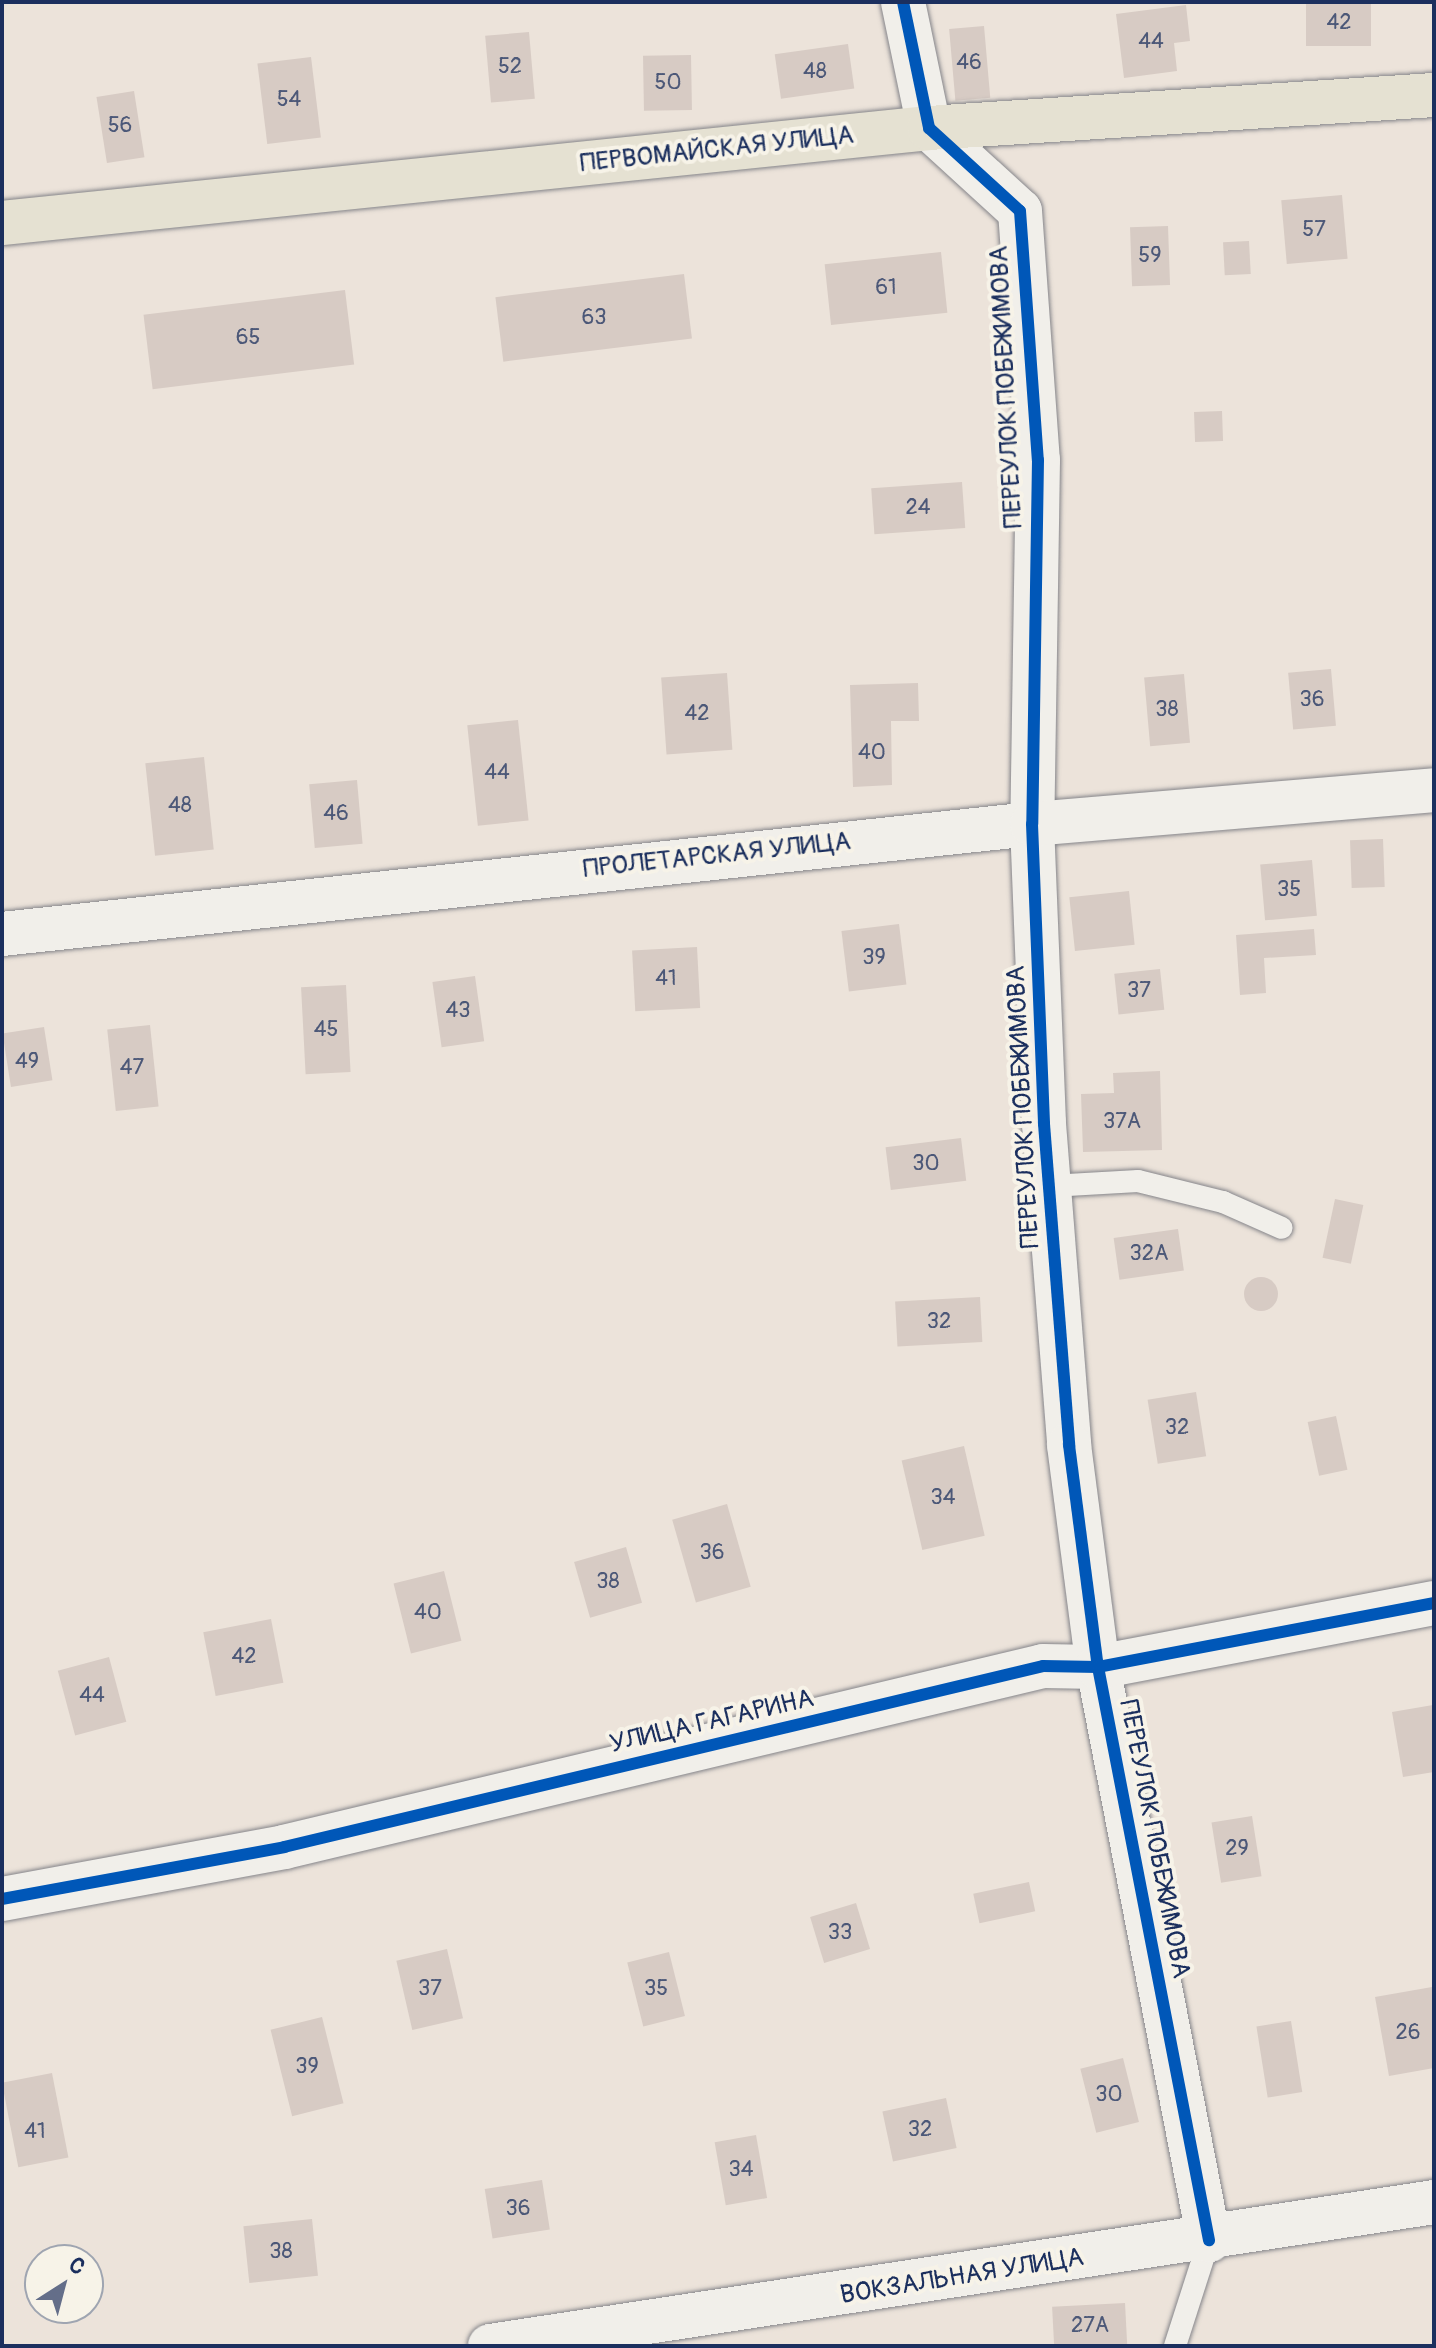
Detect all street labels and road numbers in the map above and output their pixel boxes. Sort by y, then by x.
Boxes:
street label: ПЕРВОМАЙСКАЯ УЛИЦА [579,120,855,180]
street label: ПЕРЕУЛОК ПОБЕЖИМОВА [984,245,1030,529]
street label: ПРОЛЕТАРСКАЯ УЛИЦА [582,826,852,886]
street label: ПЕРЕУЛОК ПОБЕЖИМОВА [1001,965,1047,1249]
street label: УЛИЦА ГАГАРИНА [607,1683,817,1761]
street label: ПЕРЕУЛОК ПОБЕЖИМОВА [1112,1697,1196,1981]
street label: ВОКЗАЛЬНАЯ УЛИЦА [838,2242,1086,2312]

